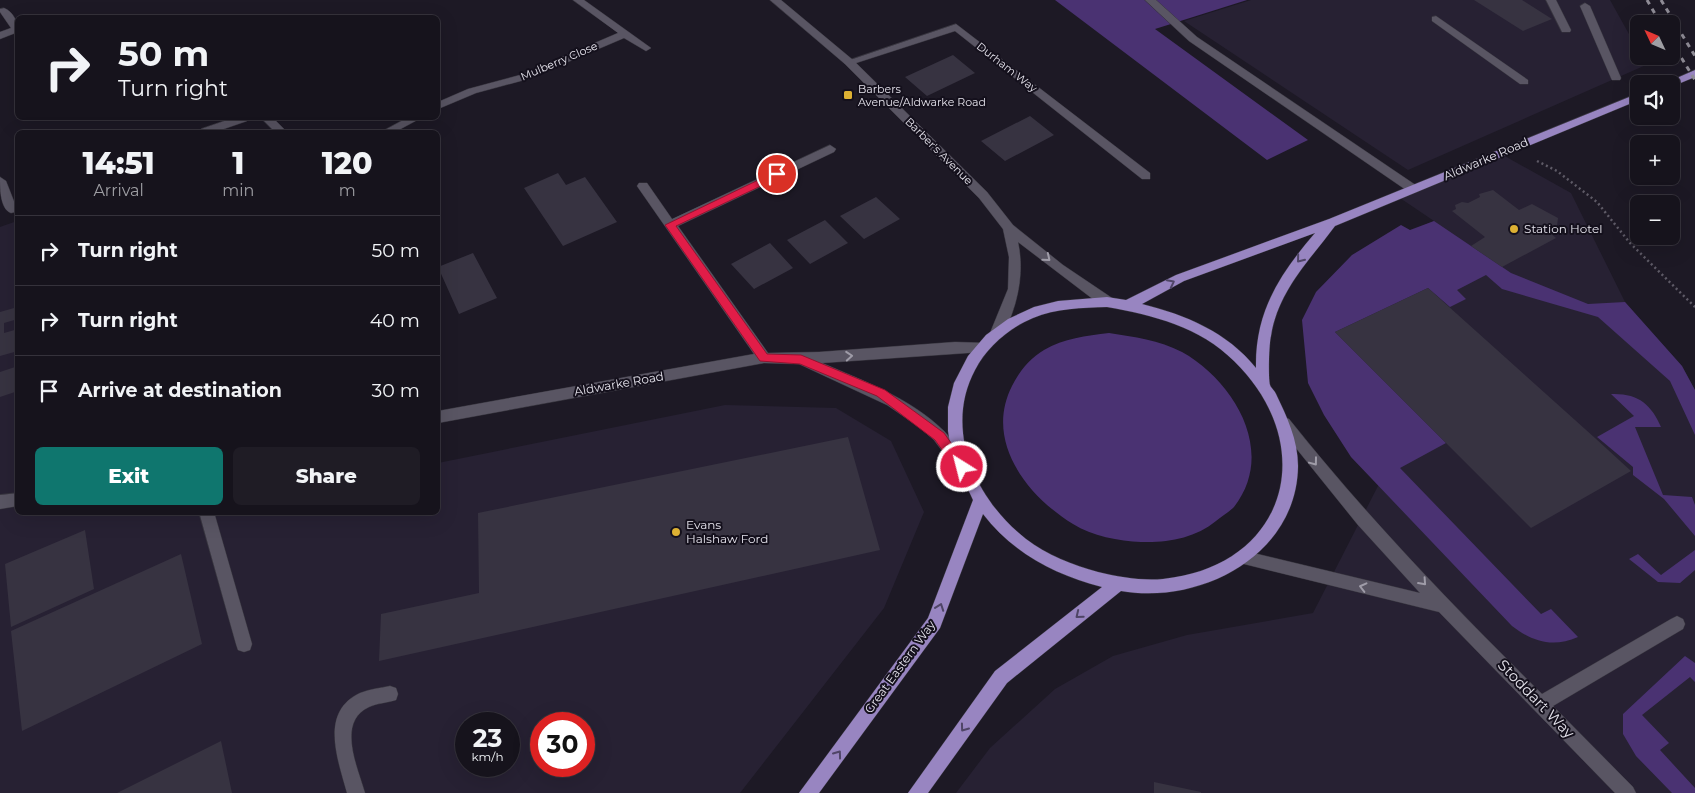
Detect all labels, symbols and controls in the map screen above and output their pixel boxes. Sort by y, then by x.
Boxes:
north arrow [1630,15,1680,65]
map controls [1630,15,1680,245]
text: 50 m [118,32,209,75]
icon: right [35,35,100,100]
street label: Mulberry Close [518,38,600,83]
street label: Durham Way [974,39,1040,95]
text: Turn right [118,75,228,102]
button: sound [1630,75,1680,125]
place label: Barbers Avenue/Aldwarke Road [858,82,986,109]
marker: Barbers Avenue/Aldwarke Road [842,89,854,101]
street label: Barber's Avenue [902,114,976,188]
street label: Aldwarke Road [1441,134,1531,183]
button: + [1630,135,1680,185]
text: 14:51 [82,145,155,182]
text: 1 [232,145,244,182]
text: 120 [322,145,373,182]
pin [756,153,798,195]
icon: arrive [763,160,791,188]
text: Arrival [93,181,144,200]
text: min [222,181,254,200]
text: m [339,181,356,200]
button: − [1630,195,1680,245]
place label: Station Hotel [1524,221,1602,236]
marker: Station Hotel [1508,223,1520,235]
icon: right [35,237,63,265]
text: Turn right [78,239,178,262]
text: 50 m [372,239,420,262]
one-way arrow [1041,253,1050,262]
one-way arrow [1297,253,1306,262]
one-way arrow [1166,279,1175,289]
icon: right [35,307,63,335]
text: Turn right [78,309,178,332]
text: 40 m [370,309,420,332]
one-way arrow [846,350,854,361]
street label: Aldwarke Road [573,368,665,399]
icon: arrive [35,377,63,405]
text: Arrive at destination [78,379,282,402]
text: 30 m [372,379,420,402]
position arrow [935,440,987,492]
button: Exit [35,447,223,505]
button: Share [233,447,420,505]
one-way arrow [1308,456,1317,465]
place label: Evans Halshaw Ford [686,517,768,546]
marker: Evans Halshaw Ford [670,526,682,538]
one-way arrow [1417,577,1426,586]
one-way arrow [1358,582,1367,593]
one-way arrow [934,603,944,612]
one-way arrow [1075,610,1084,619]
street label: Great Eastern Way [861,617,939,716]
street label: Stoddart Way [1494,655,1579,743]
speed limit sign: 30 [530,712,595,777]
one-way arrow [961,722,970,732]
text: 23 [473,723,502,753]
text: km/h [471,749,504,764]
one-way arrow [832,751,840,760]

